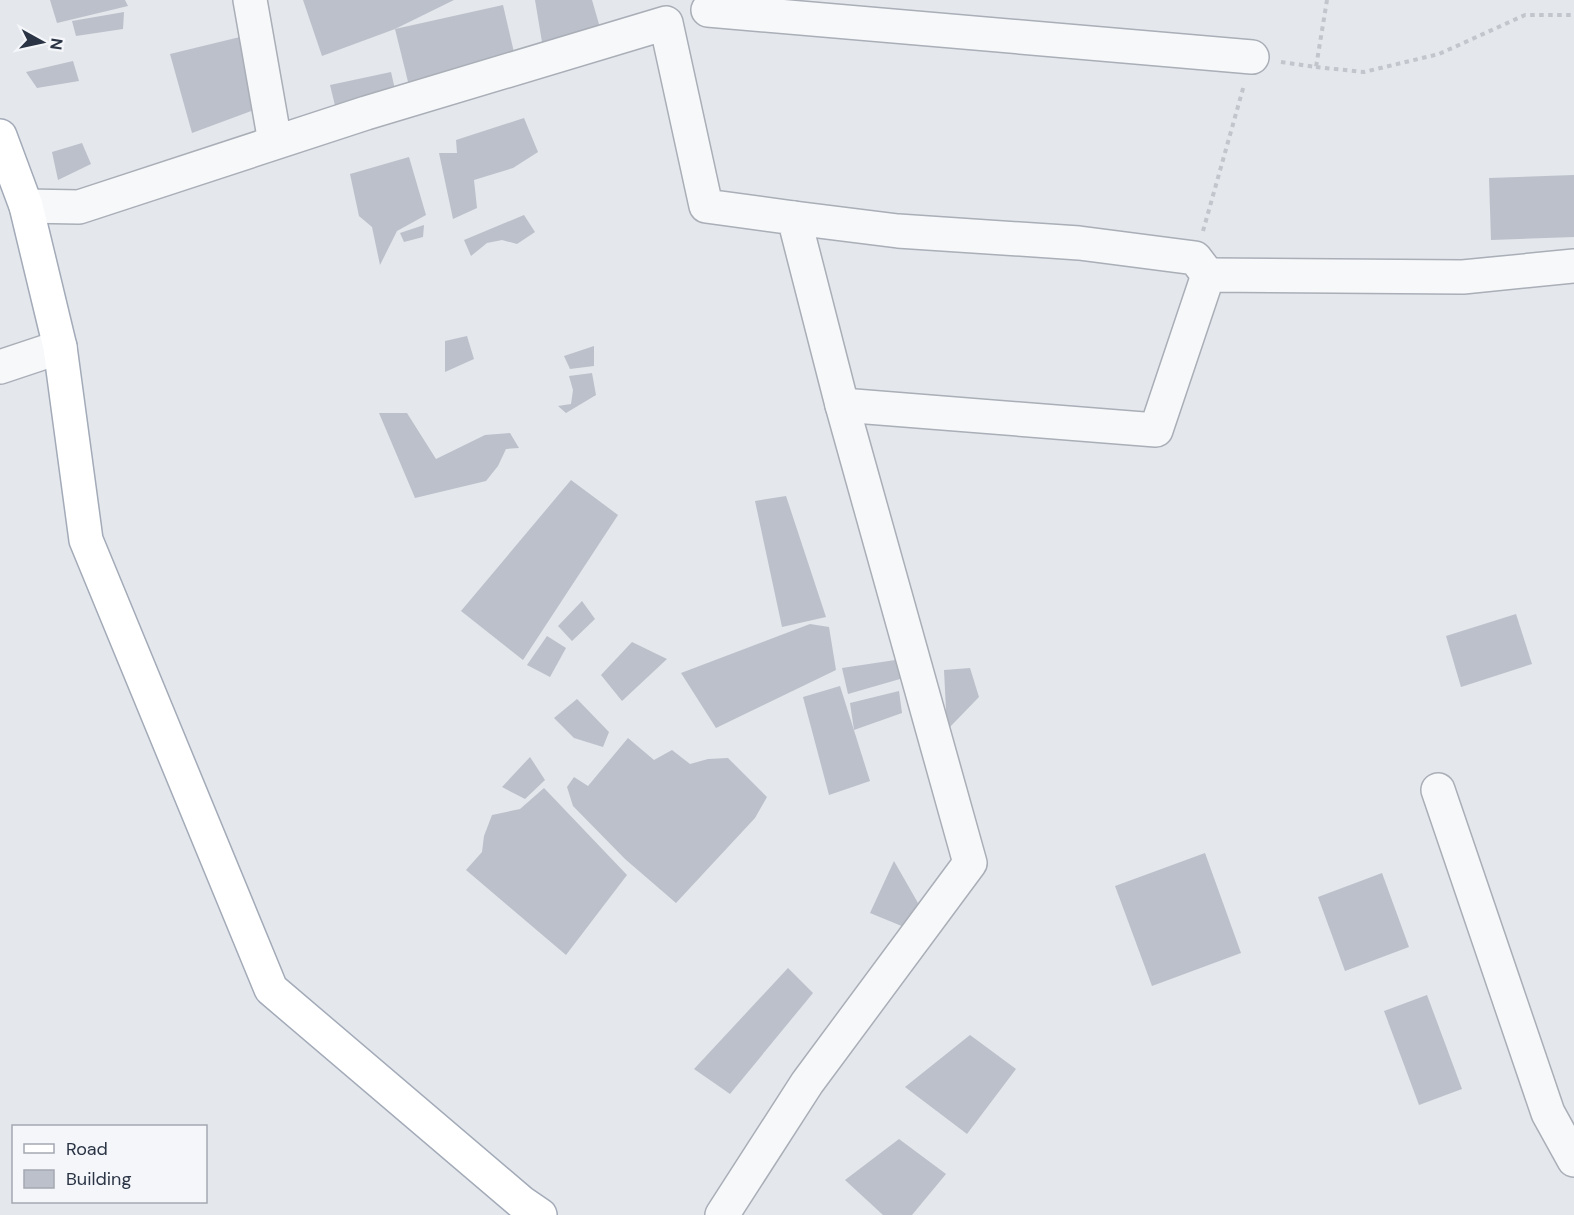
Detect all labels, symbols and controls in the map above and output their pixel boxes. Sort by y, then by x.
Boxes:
north arrow [12,12,72,72]
text: N [45,37,68,51]
legend [12,1125,207,1203]
text: Road [66,1137,108,1161]
text: Building [66,1167,131,1191]

